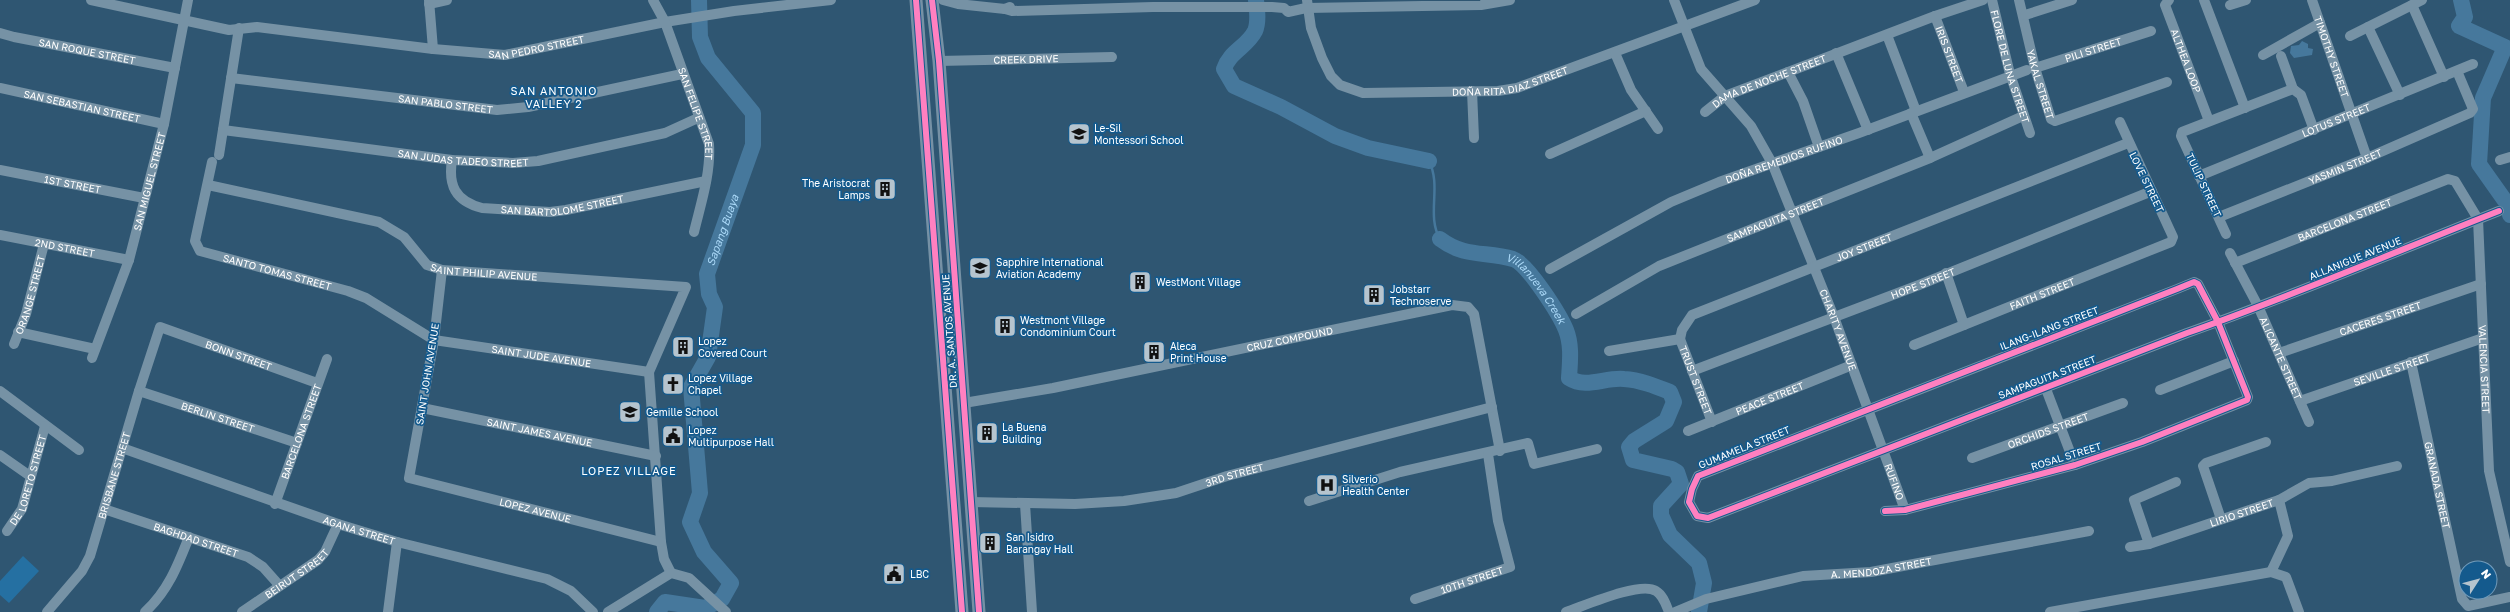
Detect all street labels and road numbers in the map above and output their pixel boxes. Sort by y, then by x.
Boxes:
street label: FLORE DE LUNA STREET [1989,9,2032,125]
street label: TIMOTHY STREET [2312,14,2351,99]
street label: IRIS STREET [1933,24,1966,84]
street label: ALTHEA LOOP [2169,27,2204,95]
street label: SAN PEDRO STREET [488,33,585,62]
street label: PILI STREET [2063,35,2123,64]
street label: SAN ROQUE STREET [38,36,137,66]
street label: YAKAL STREET [2025,48,2057,120]
street label: CREEK DRIVE [993,52,1059,66]
street label: DAMA DE NOCHE STREET [1710,52,1828,110]
street label: DOÑA RITA DIAZ STREET [1452,64,1570,98]
street label: SAN FELIPE STREET [676,66,715,160]
street label: SAN SEBASTIAN STREET [23,87,141,125]
street label: SAN PABLO STREET [397,92,494,115]
street label: LOTUS STREET [2300,101,2372,139]
street label: SAN MIGUEL STREET [131,131,168,232]
street label: DOÑA REMEDIOS RUFINO [1724,133,1844,185]
street label: YASMIN STREET [2307,146,2384,187]
street label: SAN JUDAS TADEO STREET [397,147,529,169]
street label: LOVE STREET [2127,150,2167,214]
street label: TULIP STREET [2184,151,2224,219]
street label: 1ST STREET [43,173,102,196]
street label: SAN BARTOLOME STREET [500,192,625,218]
street label: SAMPAGUITA STREET [1725,195,1826,244]
street label: BARCELONA STREET [2296,196,2394,244]
street label: JOY STREET [1834,231,1894,264]
street label: ALLANIGUE AVENUE [2307,234,2403,282]
street label: 2ND STREET [34,236,96,259]
street label: SANTO TOMAS STREET [222,251,333,292]
street label: ORANGE STREET [13,254,47,336]
street label: SAINT PHILIP AVENUE [429,261,538,283]
street label: HOPE STREET [1889,265,1957,301]
street label: DR. A. SANTOS AVENUE [939,274,959,388]
street label: FAITH STREET [2008,275,2077,312]
street label: CHARITY AVENUE [1817,287,1859,372]
street label: CACERES STREET [2338,299,2423,338]
street label: ILANG-ILANG STREET [1998,304,2100,352]
street label: ALICANTE STREET [2258,315,2304,401]
street label: SAINT JOHN AVENUE [413,322,441,426]
street label: CRUZ COMPOUND [1245,324,1334,354]
street label: VALENCIA STREET [2477,325,2492,414]
street label: BONN STREET [204,338,274,372]
street label: SAINT JUDE AVENUE [491,343,592,369]
street label: TRUST STREET [1677,344,1715,416]
street label: SEVILLE STREET [2352,351,2432,388]
street label: SAMPAGUITA STREET [1996,353,2098,401]
street label: PEACE STREET [1734,379,1805,417]
street label: BARCELONA STREET [278,382,324,481]
street label: BERLIN STREET [180,399,256,435]
street label: ORCHIDS STREET [2006,410,2090,451]
street label: SAINT JAMES AVENUE [486,415,594,449]
street label: GUMAMELA STREET [1697,423,1791,471]
street label: BRISBANE STREET [95,430,133,520]
street label: DE LORETO STREET [7,433,48,527]
street label: ROSAL STREET [2029,440,2103,472]
street label: GRANADA STREET [2422,441,2453,530]
street label: 3RD STREET [1204,461,1265,489]
street label: RUFINO [1882,462,1907,502]
street label: LOPEZ AVENUE [498,495,572,525]
street label: LIRIO STREET [2208,496,2275,529]
street label: AGANA STREET [322,513,397,547]
street label: BAGHDAD STREET [152,520,240,559]
street label: BEIRUT STREET [262,546,331,601]
street label: A. MENDOZA STREET [1830,555,1933,580]
street label: 10TH STREET [1439,564,1505,596]

